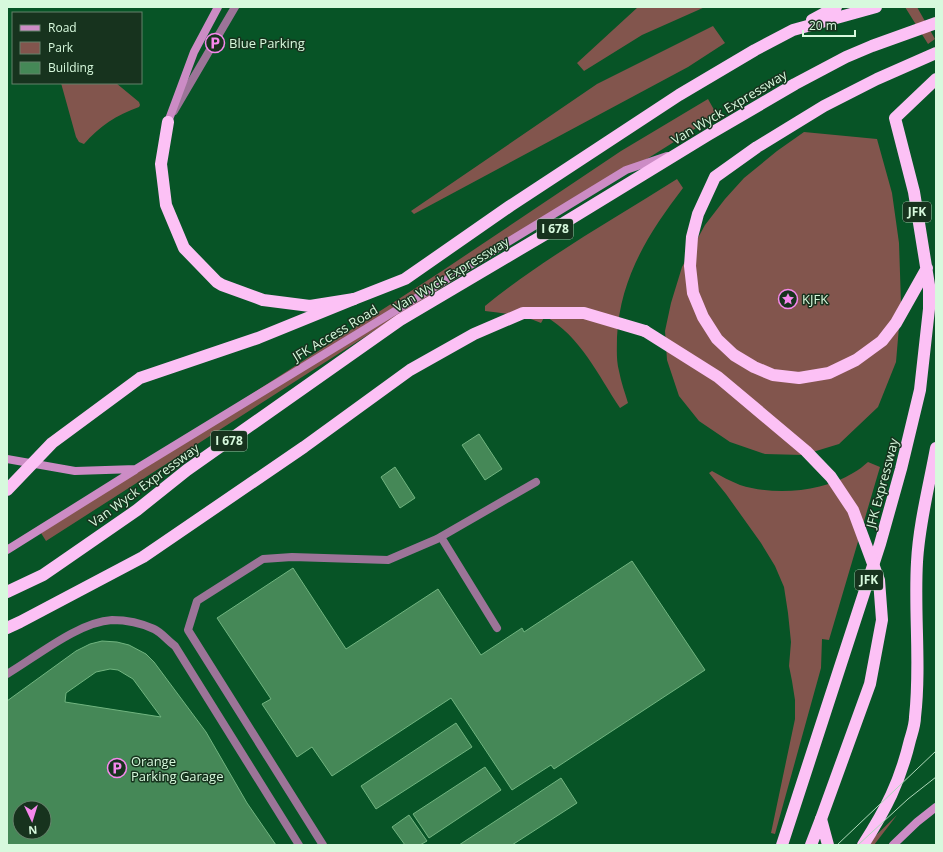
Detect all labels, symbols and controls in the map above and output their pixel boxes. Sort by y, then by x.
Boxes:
legend [12,12,142,84]
scale bar [803,12,855,38]
text: 20 m [809,17,837,34]
text: Road [48,19,77,36]
parking icon: Blue Parking [204,32,226,54]
place label: Blue Parking [229,34,305,52]
text: Park [48,39,74,56]
text: Building [48,59,94,76]
street label: Van Wyck Expressway [668,65,791,149]
road number: JFK [903,202,931,222]
road number: I 678 [537,219,573,239]
street label: Van Wyck Expressway [390,232,513,316]
place icon: KJFK [777,288,799,310]
place label: KJFK [802,290,828,308]
street label: JFK Access Road [287,300,381,367]
road number: I 678 [211,431,247,451]
street label: JFK Expressway [861,436,903,532]
street label: Van Wyck Expressway [85,439,203,531]
road number: JFK [855,570,883,590]
place label: Orange Parking Garage [131,752,223,785]
parking icon: Orange Parking Garage [106,757,128,779]
north arrow [12,800,52,840]
text: N [28,823,38,838]

